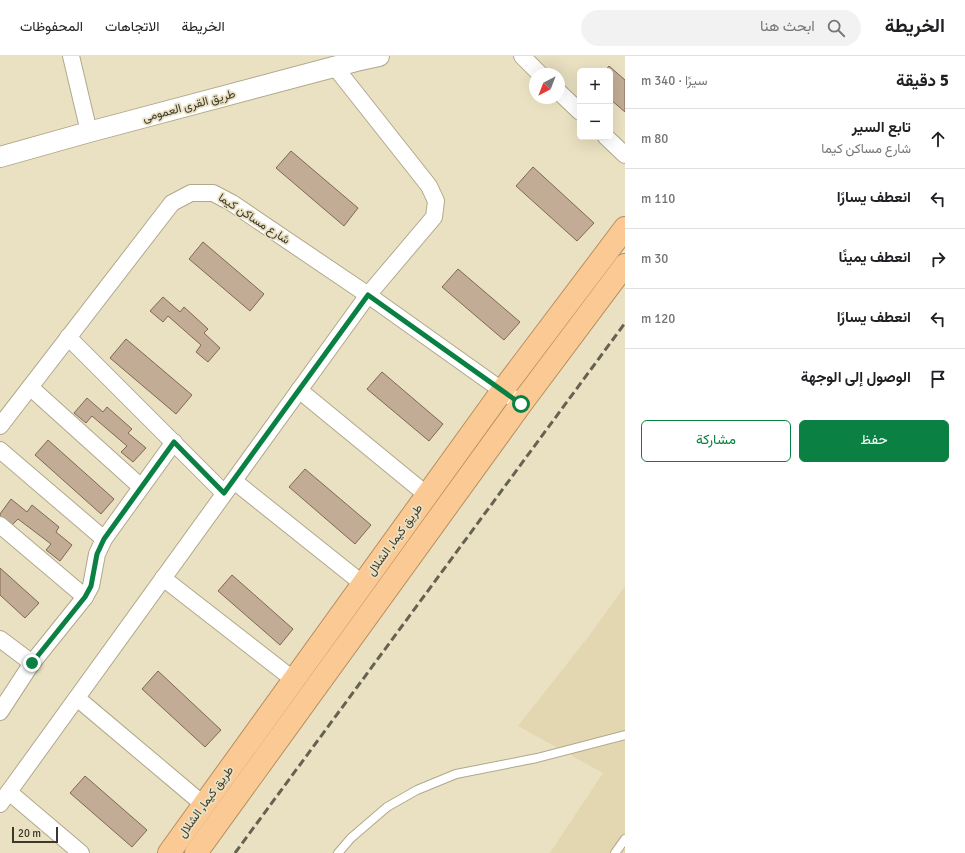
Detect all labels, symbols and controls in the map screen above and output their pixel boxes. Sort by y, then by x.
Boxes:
search box [581,10,861,46]
text: الخريطة [885,14,945,38]
text: ابحث هنا [760,17,815,35]
icon: search [825,17,847,39]
text: المحفوظات [20,18,83,35]
text: الاتجاهات [105,18,159,35]
text: الخريطة [181,18,225,35]
north arrow [529,68,565,104]
map controls [577,68,613,140]
button: + [577,68,613,104]
text: 5 دقيقة [896,70,949,91]
text: سيرًا · 340 m [641,73,708,89]
street label: طريق القرى العمومى [141,86,237,126]
button: − [577,104,613,140]
text: تابع السير [852,118,911,136]
icon: ahead [927,128,949,150]
text: 80 m [641,131,668,147]
text: شارع مساكن كيما [821,141,911,157]
text: انعطف يسارًا [837,188,911,206]
icon: left [927,188,949,210]
street label: شارع مساكن كيما [215,190,293,249]
text: 110 m [641,191,675,207]
text: انعطف يمينًا [839,248,911,266]
icon: right [927,248,949,270]
text: 30 m [641,251,668,267]
text: انعطف يسارًا [837,308,911,326]
icon: left [927,308,949,330]
text: 120 m [641,311,675,327]
text: الوصول إلى الوجهة [801,368,911,386]
icon: arrive [927,368,949,390]
route start [512,395,530,413]
button: مشاركة [641,420,791,462]
button: حفظ [799,420,949,462]
street label: طريق كيما, الشلال [364,501,426,579]
route end [23,654,41,672]
street label: طريق كيما, الشلال [175,763,237,841]
scale bar [12,825,58,844]
text: 20 m [18,827,41,840]

